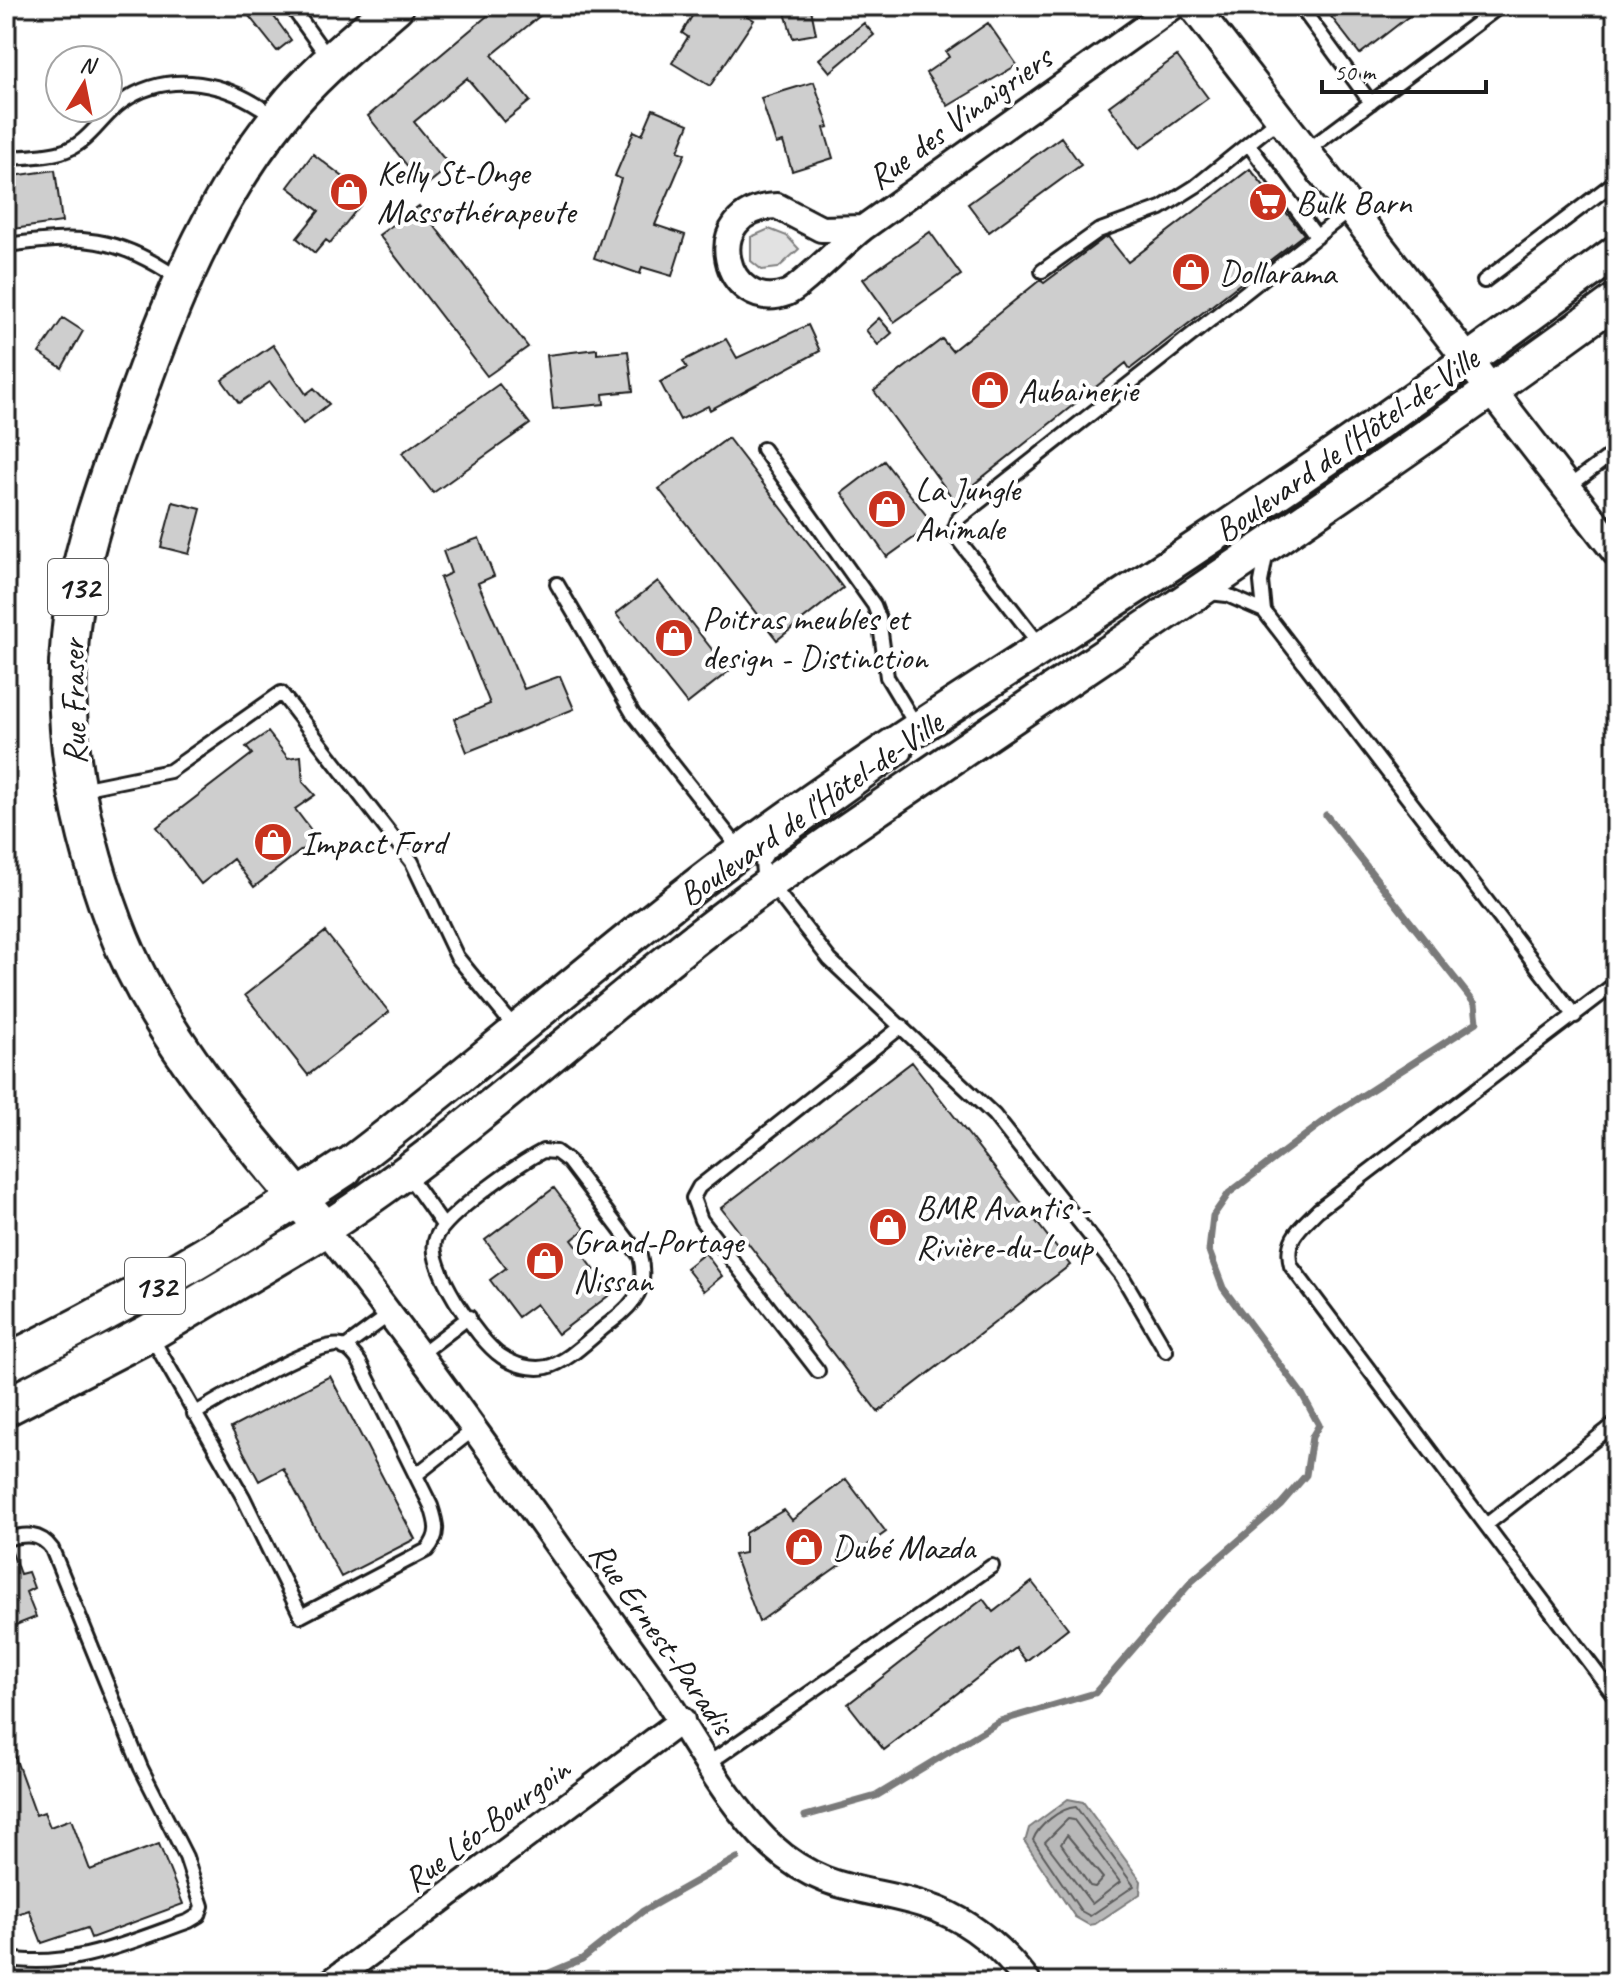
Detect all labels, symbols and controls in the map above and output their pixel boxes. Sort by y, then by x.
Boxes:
street label: Rue des Vinaigriers [859,34,1063,199]
north arrow [44,44,124,124]
scale bar [1322,44,1486,94]
text: N [78,50,100,81]
text: 50 m [1334,57,1377,87]
place label: Kelly St-Onge Massothérapeute [377,151,578,233]
shop icon: Kelly St-Onge Massothérapeute [328,171,370,213]
supermarket icon: Bulk Barn [1247,181,1289,223]
place label: Bulk Barn [1296,181,1413,224]
shop icon: Dollarama [1170,251,1212,293]
place label: Dollarama [1219,251,1338,294]
street label: Boulevard de l'Hôtel-de-Ville [1206,336,1488,552]
shop icon: Aubainerie [969,369,1011,411]
place label: Aubainerie [1018,369,1140,412]
place label: La Jungle Animale [915,468,1022,550]
shop icon: La Jungle Animale [866,488,908,530]
road number: 132 [48,559,108,615]
place label: Poitras meubles et design - Distinction [702,597,929,679]
shop icon: Poitras meubles et design - Distinction [653,617,695,659]
street label: Rue Fraser [51,636,96,765]
street label: Boulevard de l'Hôtel-de-Ville [670,700,952,916]
shop icon: Impact Ford [252,821,294,863]
place label: Impact Ford [301,821,451,864]
place label: BMR Avantis - Rivière-du-Loup [916,1186,1095,1268]
shop icon: BMR Avantis - Rivière-du-Loup [867,1206,909,1248]
place label: Grand-Portage Nissan [573,1220,745,1302]
shop icon: Grand-Portage Nissan [524,1240,566,1282]
road number: 132 [125,1258,185,1314]
shop icon: Dubé Mazda [783,1526,825,1568]
place label: Dubé Mazda [832,1526,977,1569]
street label: Rue Ernest-Paradis [580,1533,747,1746]
street label: Rue Léo-Bourgoin [394,1747,580,1901]

